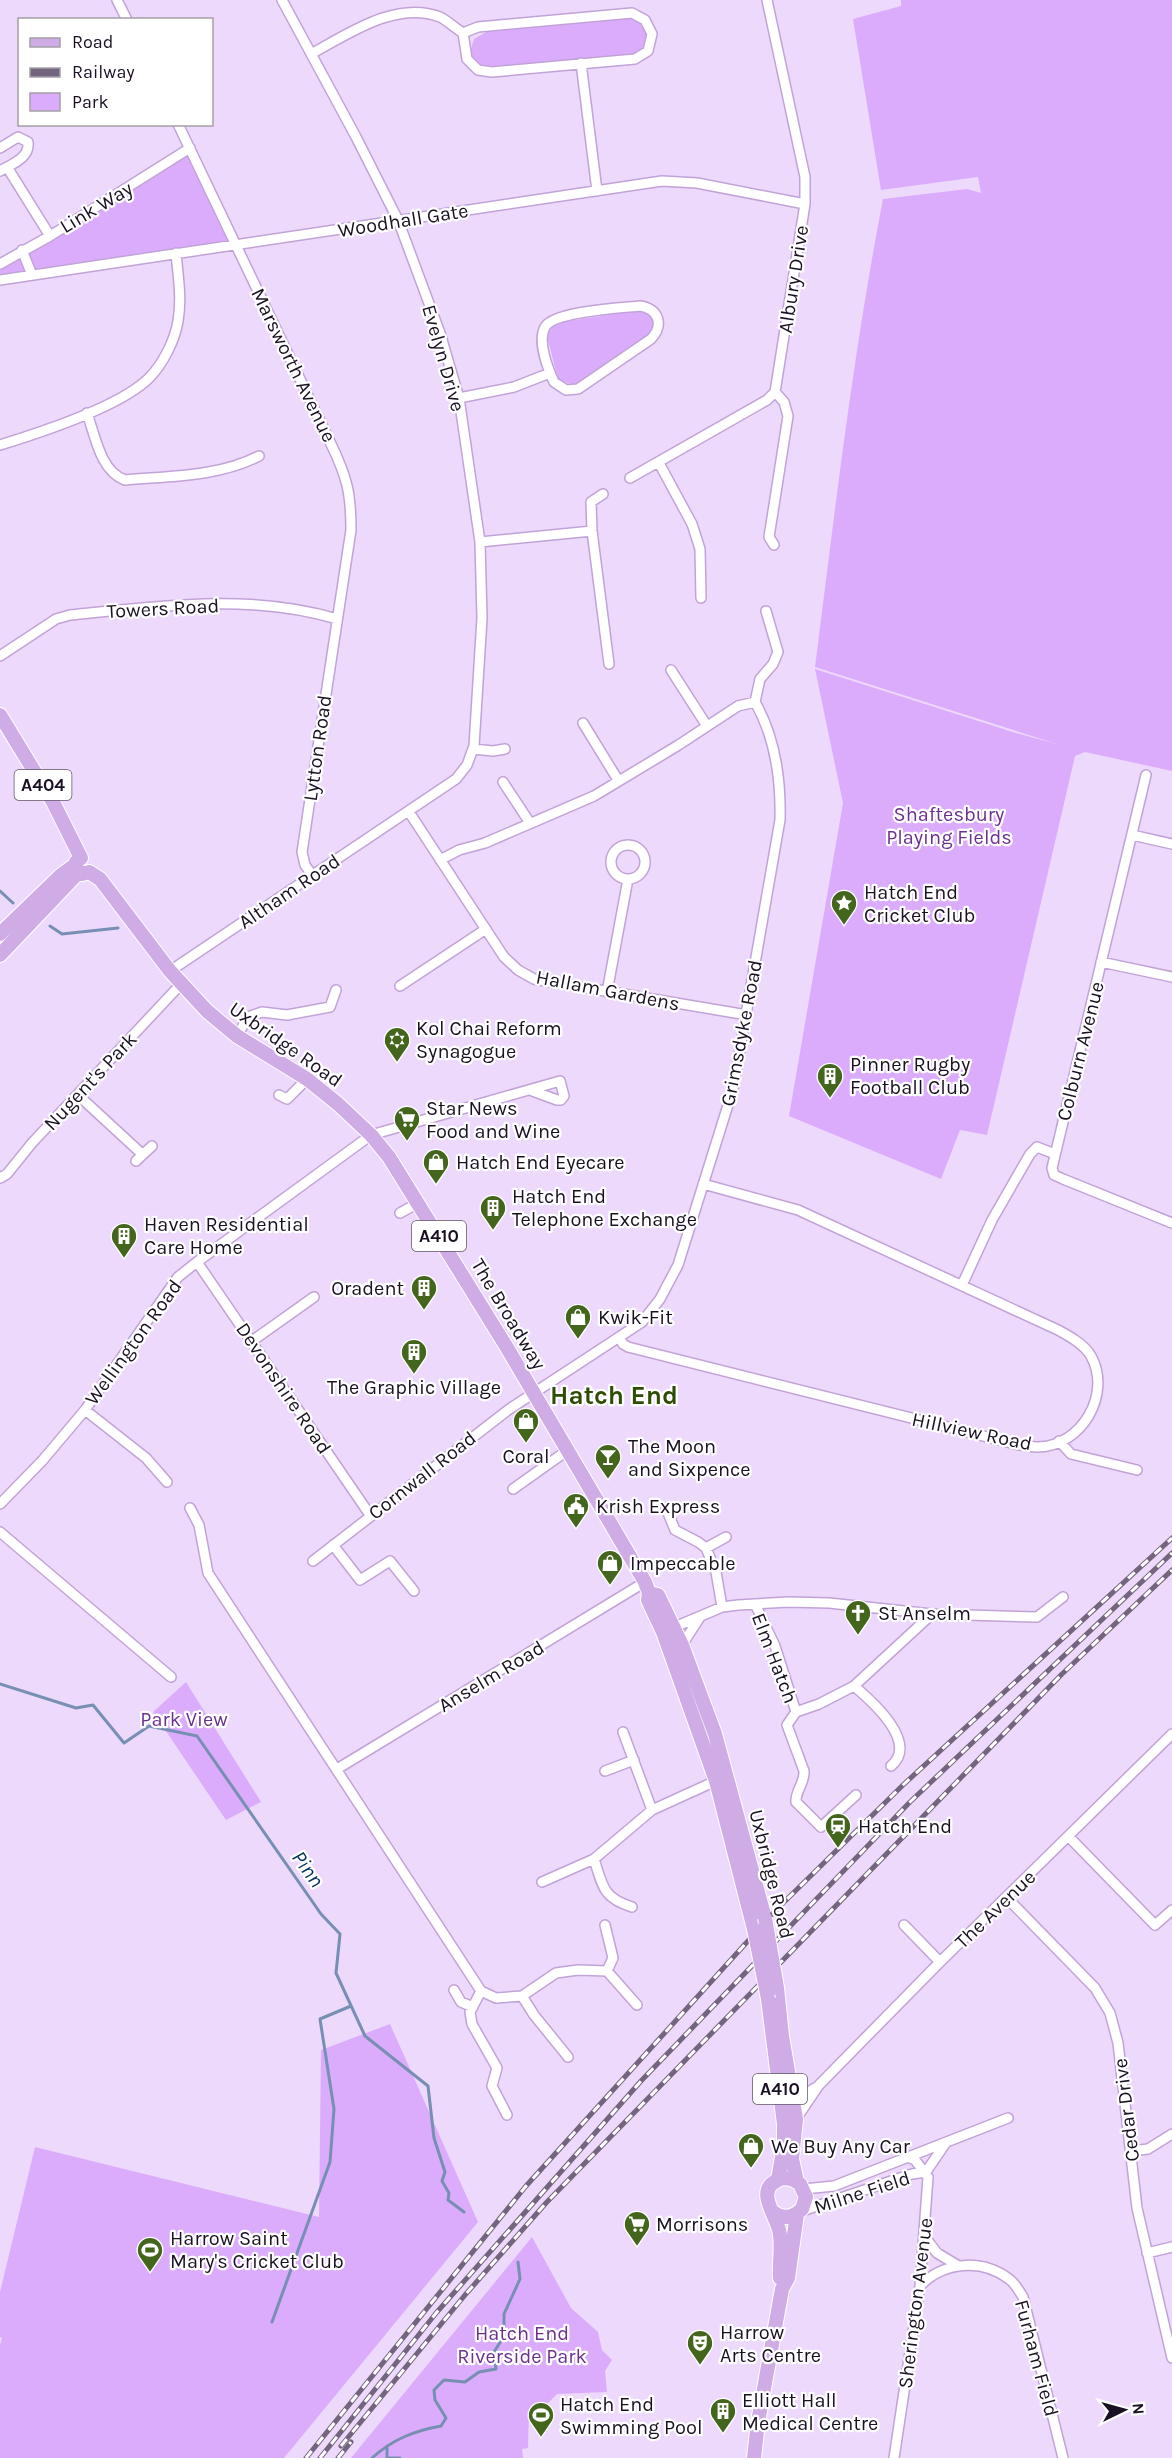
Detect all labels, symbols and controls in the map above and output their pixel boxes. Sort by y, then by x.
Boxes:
legend [18,18,213,126]
text: Road [72,31,113,53]
text: Railway [72,61,135,83]
text: Park [72,91,109,113]
street label: Link Way [56,177,137,238]
street label: Woodhall Gate [336,199,470,242]
street label: Albury Drive [774,223,813,335]
street label: Marsworth Avenue [246,284,341,446]
street label: Evelyn Drive [417,302,470,414]
street label: Towers Road [106,594,220,623]
street label: Lytton Road [299,694,336,803]
road number: A404 [15,770,72,800]
park label: Shaftesbury Playing Fields [886,803,1012,849]
street label: Altham Road [234,849,344,934]
place label: Hatch End Cricket Club [864,881,975,927]
place icon: Hatch End Cricket Club [829,888,859,926]
street label: Grimsdyke Road [716,958,767,1108]
street label: Hallam Gardens [534,965,682,1016]
street label: Colburn Avenue [1052,979,1109,1123]
street label: Uxbridge Road [225,997,347,1092]
place label: Kol Chai Reform Synagogue [416,1017,562,1063]
synagogue icon: Kol Chai Reform Synagogue [382,1025,412,1063]
street label: Nugent's Park [39,1028,142,1135]
place label: Pinner Rugby Football Club [850,1053,970,1099]
building icon: Pinner Rugby Football Club [815,1061,845,1099]
place label: Star News Food and Wine [426,1097,560,1143]
supermarket icon: Star News Food and Wine [392,1104,422,1142]
shop icon: Hatch End Eyecare [421,1147,451,1185]
place label: Hatch End Eyecare [456,1151,625,1174]
place label: Hatch End Telephone Exchange [512,1185,697,1231]
building icon: Hatch End Telephone Exchange [478,1193,508,1231]
place label: Haven Residential Care Home [144,1213,309,1259]
building icon: Haven Residential Care Home [109,1221,139,1259]
road number: A410 [412,1221,466,1251]
street label: The Broadway [466,1255,551,1374]
building icon: Oradent [409,1273,439,1311]
street label: Wellington Road [80,1275,187,1409]
place label: Oradent [331,1277,404,1300]
shop icon: Kwik-Fit [563,1302,593,1340]
place label: Kwik-Fit [598,1306,673,1329]
street label: Devonshire Road [231,1318,336,1458]
building icon: The Graphic Village [399,1337,429,1375]
place label: The Graphic Village [327,1376,501,1399]
district label: Hatch End [550,1380,678,1411]
shop icon: Coral [511,1406,541,1444]
street label: Hillview Road [910,1408,1034,1455]
street label: Cornwall Road [364,1426,481,1524]
place label: The Moon and Sixpence [628,1435,751,1481]
bar icon: The Moon and Sixpence [593,1442,623,1480]
place label: Coral [502,1445,550,1468]
public building icon: Krish Express [561,1491,591,1529]
place label: Krish Express [596,1495,720,1518]
shop icon: Impeccable [595,1548,625,1586]
place label: Impeccable [630,1552,736,1575]
church icon: St Anselm [843,1598,873,1636]
place label: St Anselm [878,1602,971,1625]
street label: Elm Hatch [747,1610,802,1706]
street label: Anselm Road [434,1636,548,1717]
park label: Park View [140,1708,228,1731]
street label: Uxbridge Road [744,1807,799,1941]
station icon: Hatch End [823,1811,853,1849]
place label: Hatch End [858,1815,952,1838]
water label: Pinn [287,1846,329,1892]
street label: The Avenue [950,1865,1040,1953]
street label: Cedar Drive [1109,2057,1144,2163]
road number: A410 [753,2074,807,2104]
shop icon: We Buy Any Car [736,2131,766,2169]
place label: We Buy Any Car [771,2135,911,2158]
street label: Milne Field [811,2166,913,2219]
supermarket icon: Morrisons [622,2209,652,2247]
place label: Morrisons [656,2213,748,2236]
street label: Sherington Avenue [894,2216,937,2390]
place label: Harrow Saint Mary's Cricket Club [170,2227,344,2273]
sports icon: Harrow Saint Mary's Cricket Club [135,2235,165,2273]
street label: Furham Field [1010,2297,1063,2419]
place label: Harrow Arts Centre [720,2321,821,2367]
park label: Hatch End Riverside Park [457,2322,587,2368]
theatre icon: Harrow Arts Centre [685,2328,715,2366]
north arrow [1094,2380,1154,2440]
place label: Elliott Hall Medical Centre [742,2389,878,2435]
place label: Hatch End Swimming Pool [560,2393,703,2439]
building icon: Elliott Hall Medical Centre [708,2396,738,2434]
sports icon: Hatch End Swimming Pool [526,2400,556,2438]
text: N [1128,2402,1148,2415]

